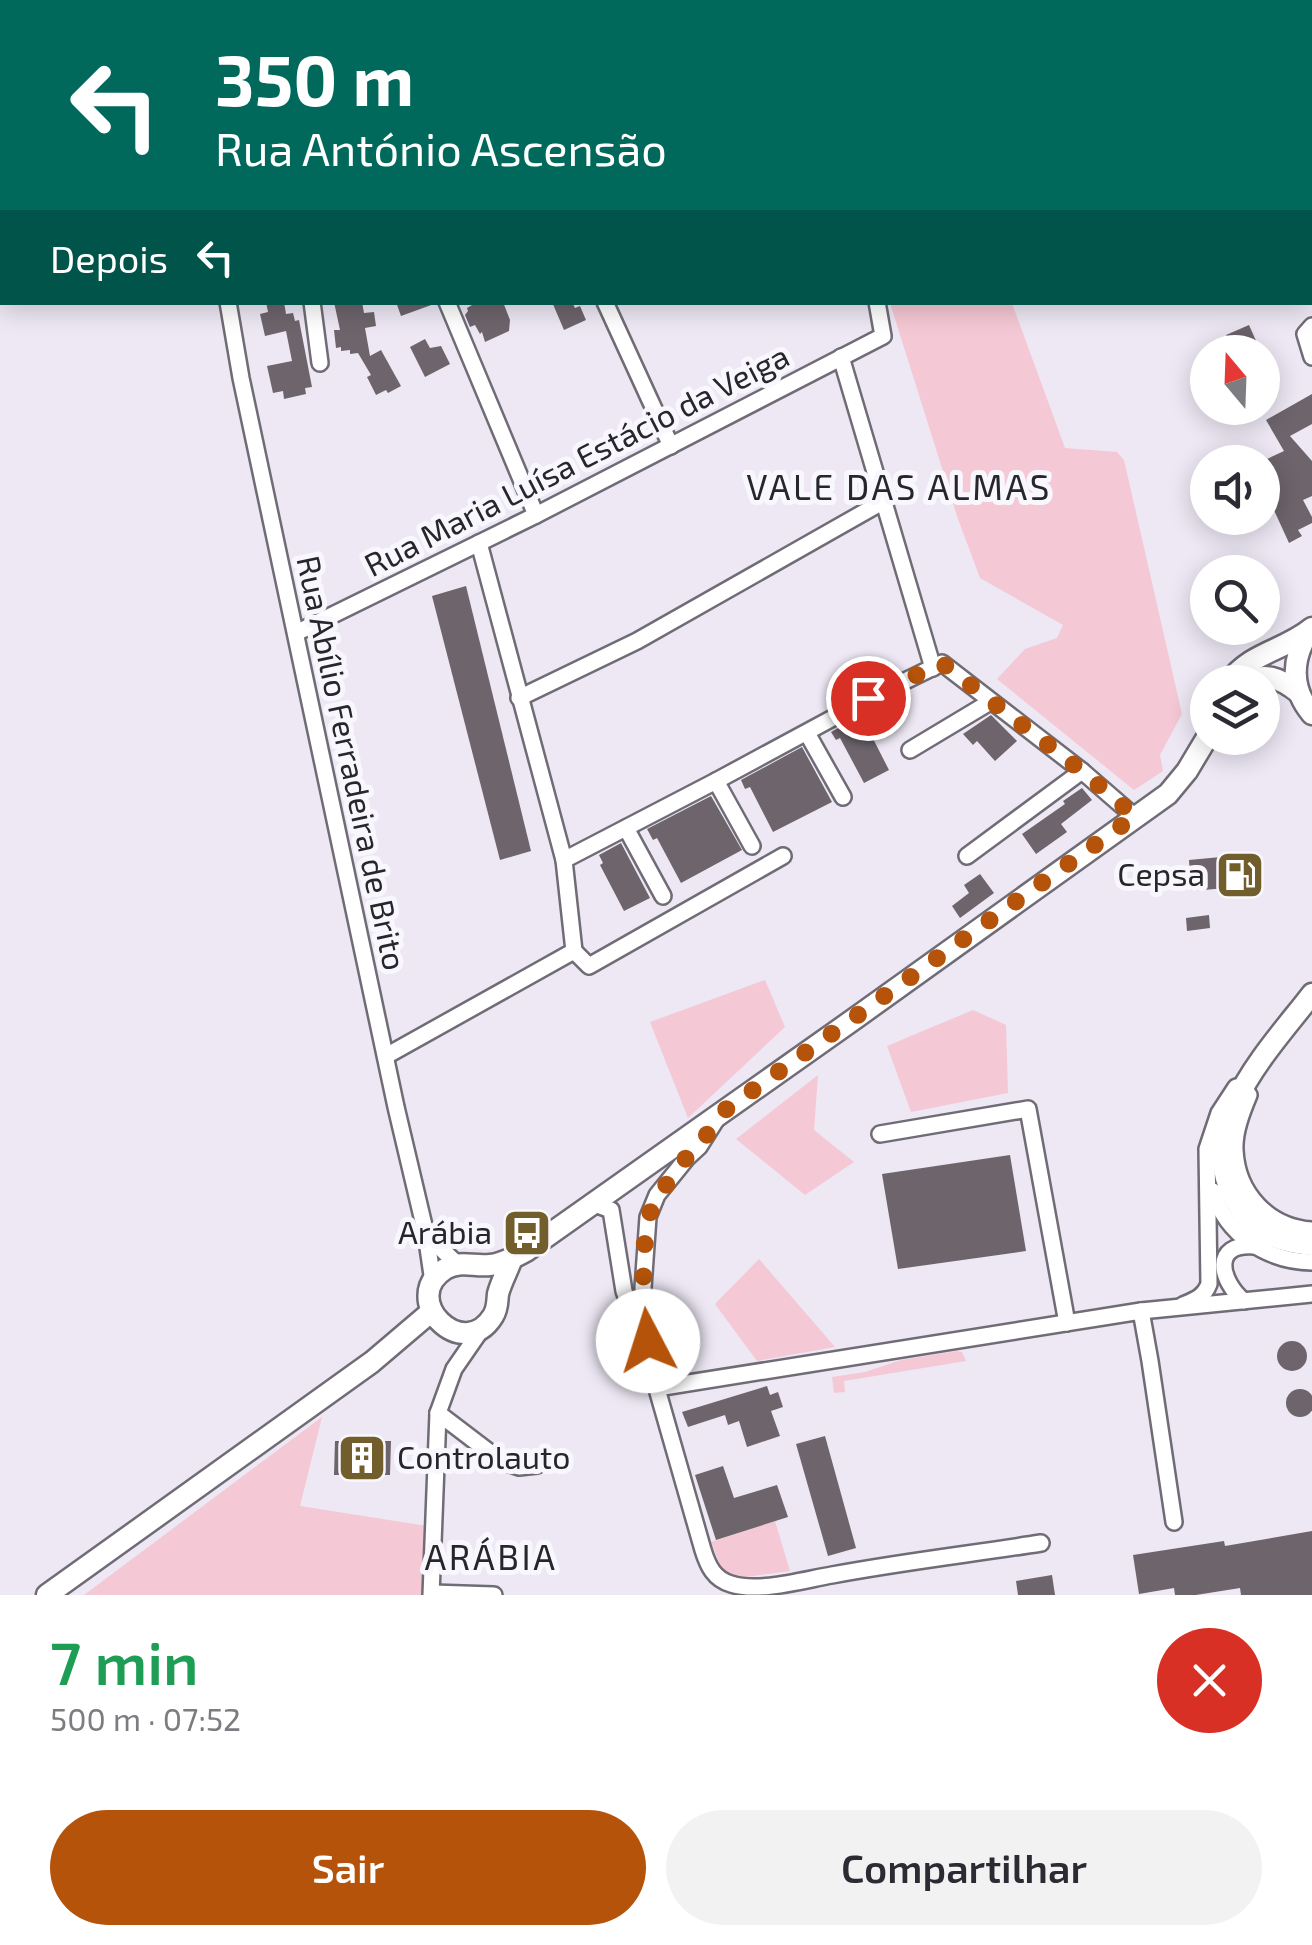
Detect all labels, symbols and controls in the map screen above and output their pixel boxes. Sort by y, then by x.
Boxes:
text: 350 m [215,36,414,120]
icon: left [50,40,180,170]
text: Rua António Ascensão [215,121,667,175]
icon: left [188,230,243,285]
text: Depois [50,235,168,281]
street label: Rua Maria Luísa Estácio da Veiga [358,335,795,583]
north arrow [1190,335,1280,425]
map controls [1190,335,1280,755]
button: sound [1190,445,1280,535]
district label: VALE DAS ALMAS [746,465,1052,507]
street label: Rua Abílio Ferradeira de Brito [290,552,415,973]
button: search [1190,555,1280,645]
pin [826,656,911,741]
button: layers [1190,665,1280,755]
icon: arrive [841,671,896,726]
fuel station icon: Cepsa [1214,849,1266,901]
place label: Cepsa [1117,854,1205,892]
bus stop icon: Arábia [501,1207,553,1259]
place label: Arábia [398,1212,492,1250]
position arrow [596,1289,700,1393]
building icon: Controlauto [336,1432,388,1484]
place label: Controlauto [397,1437,570,1475]
district label: ARÁBIA [425,1535,557,1577]
text: 7 min [50,1625,199,1697]
button: close [1157,1628,1262,1733]
text: 500 m · 07:52 [50,1699,241,1737]
button: Sair [50,1810,646,1925]
button: Compartilhar [666,1810,1262,1925]

